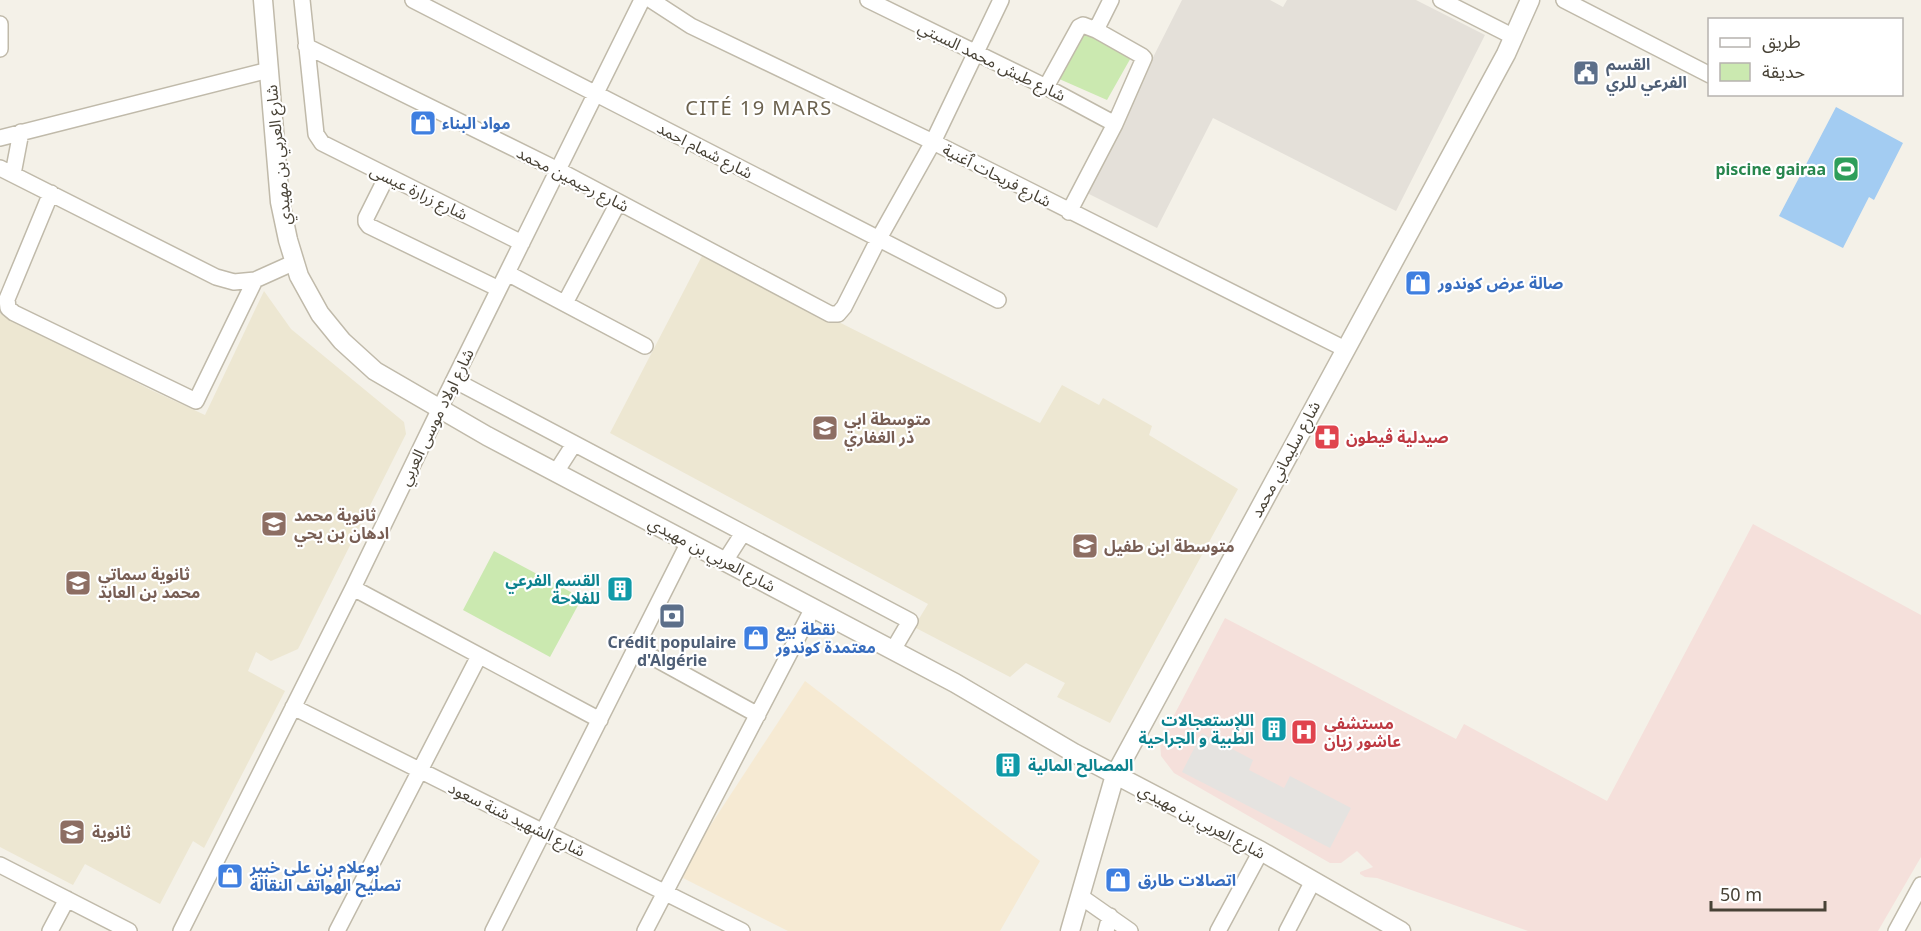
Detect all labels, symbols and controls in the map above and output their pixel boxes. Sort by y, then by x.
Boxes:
street label: شارع طبش محمد السبتي [914,16,1069,108]
legend [1708,18,1903,96]
text: طريق [1762,29,1801,53]
place label: القسم الفرعي للري [1606,53,1687,96]
public building icon: القسم الفرعي للري [1571,58,1601,88]
text: حديقة [1762,59,1805,83]
street label: شارع العربي بن مهيدي [260,84,298,226]
district label: CITÉ 19 MARS [685,94,833,121]
shop icon: مواد البناء [408,108,438,138]
place label: مواد البناء [442,112,511,134]
street label: شارع شمام احمد [652,116,757,185]
street label: شارع فريحات ٱغنية [938,138,1055,214]
street label: شارع رحيمين محمد [512,141,633,219]
sports icon: piscine gairaa [1831,154,1861,184]
place label: piscine gairaa [1715,158,1826,180]
street label: شارع زرارة عيسى [366,159,471,227]
shop icon: صالة عرض كوندور [1403,268,1433,298]
place label: صالة عرض كوندور [1437,272,1563,294]
street label: شارع اولاد موسى العربي [393,345,481,490]
street label: شارع سليماني محمد [1245,397,1327,522]
place label: متوسطة ابي ذر الغفاري [844,408,931,451]
school or university icon: متوسطة ابي ذر الغفاري [810,413,840,443]
pharmacy icon: صيدلية ڨيطون [1312,422,1342,452]
place label: صيدلية ڨيطون [1346,426,1449,448]
place label: ثانوية محمد ادهان بن يحي [294,504,389,547]
school or university icon: ثانوية محمد ادهان بن يحي [259,509,289,539]
street label: شارع العربي بن مهيدي [644,511,779,599]
school or university icon: متوسطة ابن طفيل [1070,531,1100,561]
place label: متوسطة ابن طفيل [1104,535,1235,557]
place label: ثانوية سماتي محمد بن العابد [98,563,200,603]
school or university icon: ثانوية سماتي محمد بن العابد [63,568,93,598]
place label: القسم الفرعي للفلاحة [505,569,600,609]
building icon: القسم الفرعي للفلاحة [605,574,635,604]
bank icon: Crédit populaire d'Algérie [657,601,687,631]
place label: نقطة بيع معتمدة كوندور [775,618,876,658]
shop icon: نقطة بيع معتمدة كوندور [741,623,771,653]
place label: Crédit populaire d'Algérie [608,631,736,671]
place label: اللإستعجالات الطبية و الجراحية [1139,709,1254,749]
place label: مستشفى عاشور زيان [1324,712,1401,752]
building icon: اللإستعجالات الطبية و الجراحية [1259,714,1289,744]
hospital icon: مستشفى عاشور زيان [1289,717,1319,747]
building icon: المصالح المالية [993,750,1023,780]
place label: المصالح المالية [1028,754,1133,778]
street label: شارع الشهيد شنة سعود [444,776,589,863]
street label: شارع العربي بن مهيدي [1134,778,1269,866]
school or university icon: ثانوية [57,817,87,847]
place label: ثانوية [92,821,131,843]
place label: بوعلام بن علي خبير تصليح الهواتف النقالة [249,856,401,898]
shop icon: بوعلام بن علي خبير تصليح الهواتف النقالة [215,861,245,891]
shop icon: اتصالات طارق [1103,865,1133,895]
place label: اتصالات طارق [1138,869,1236,891]
scale bar [1711,874,1825,912]
text: 50 m [1720,882,1762,906]

